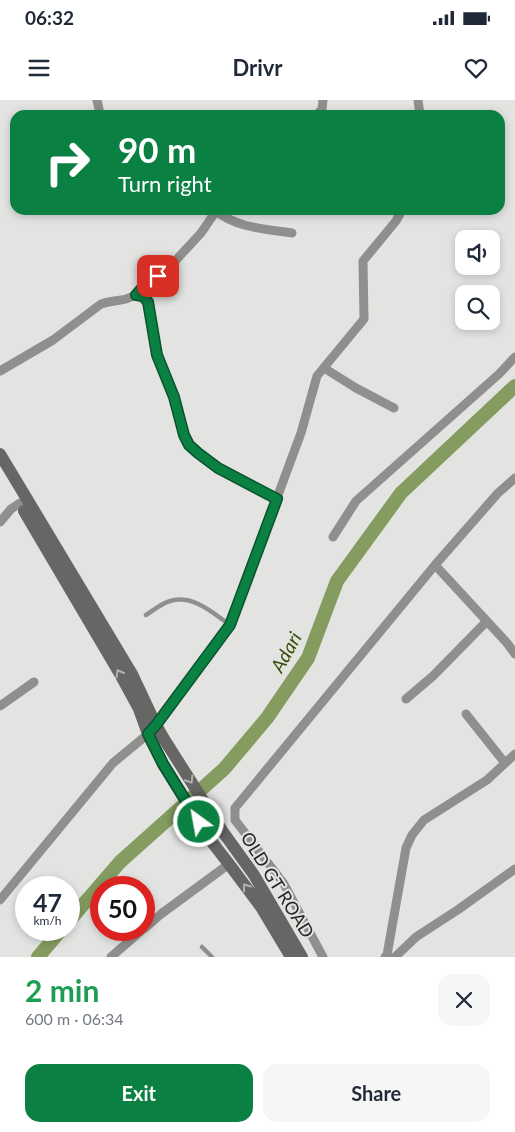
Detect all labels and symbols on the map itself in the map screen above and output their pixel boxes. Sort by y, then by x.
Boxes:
pin [137,255,179,297]
water label: Adari [265,627,306,677]
one-way arrow [115,670,125,679]
one-way arrow [184,775,193,784]
position arrow [172,795,224,847]
street label: OLD GT ROAD [237,827,319,942]
speed limit sign: 50 [90,876,155,941]
one-way arrow [243,883,252,893]

